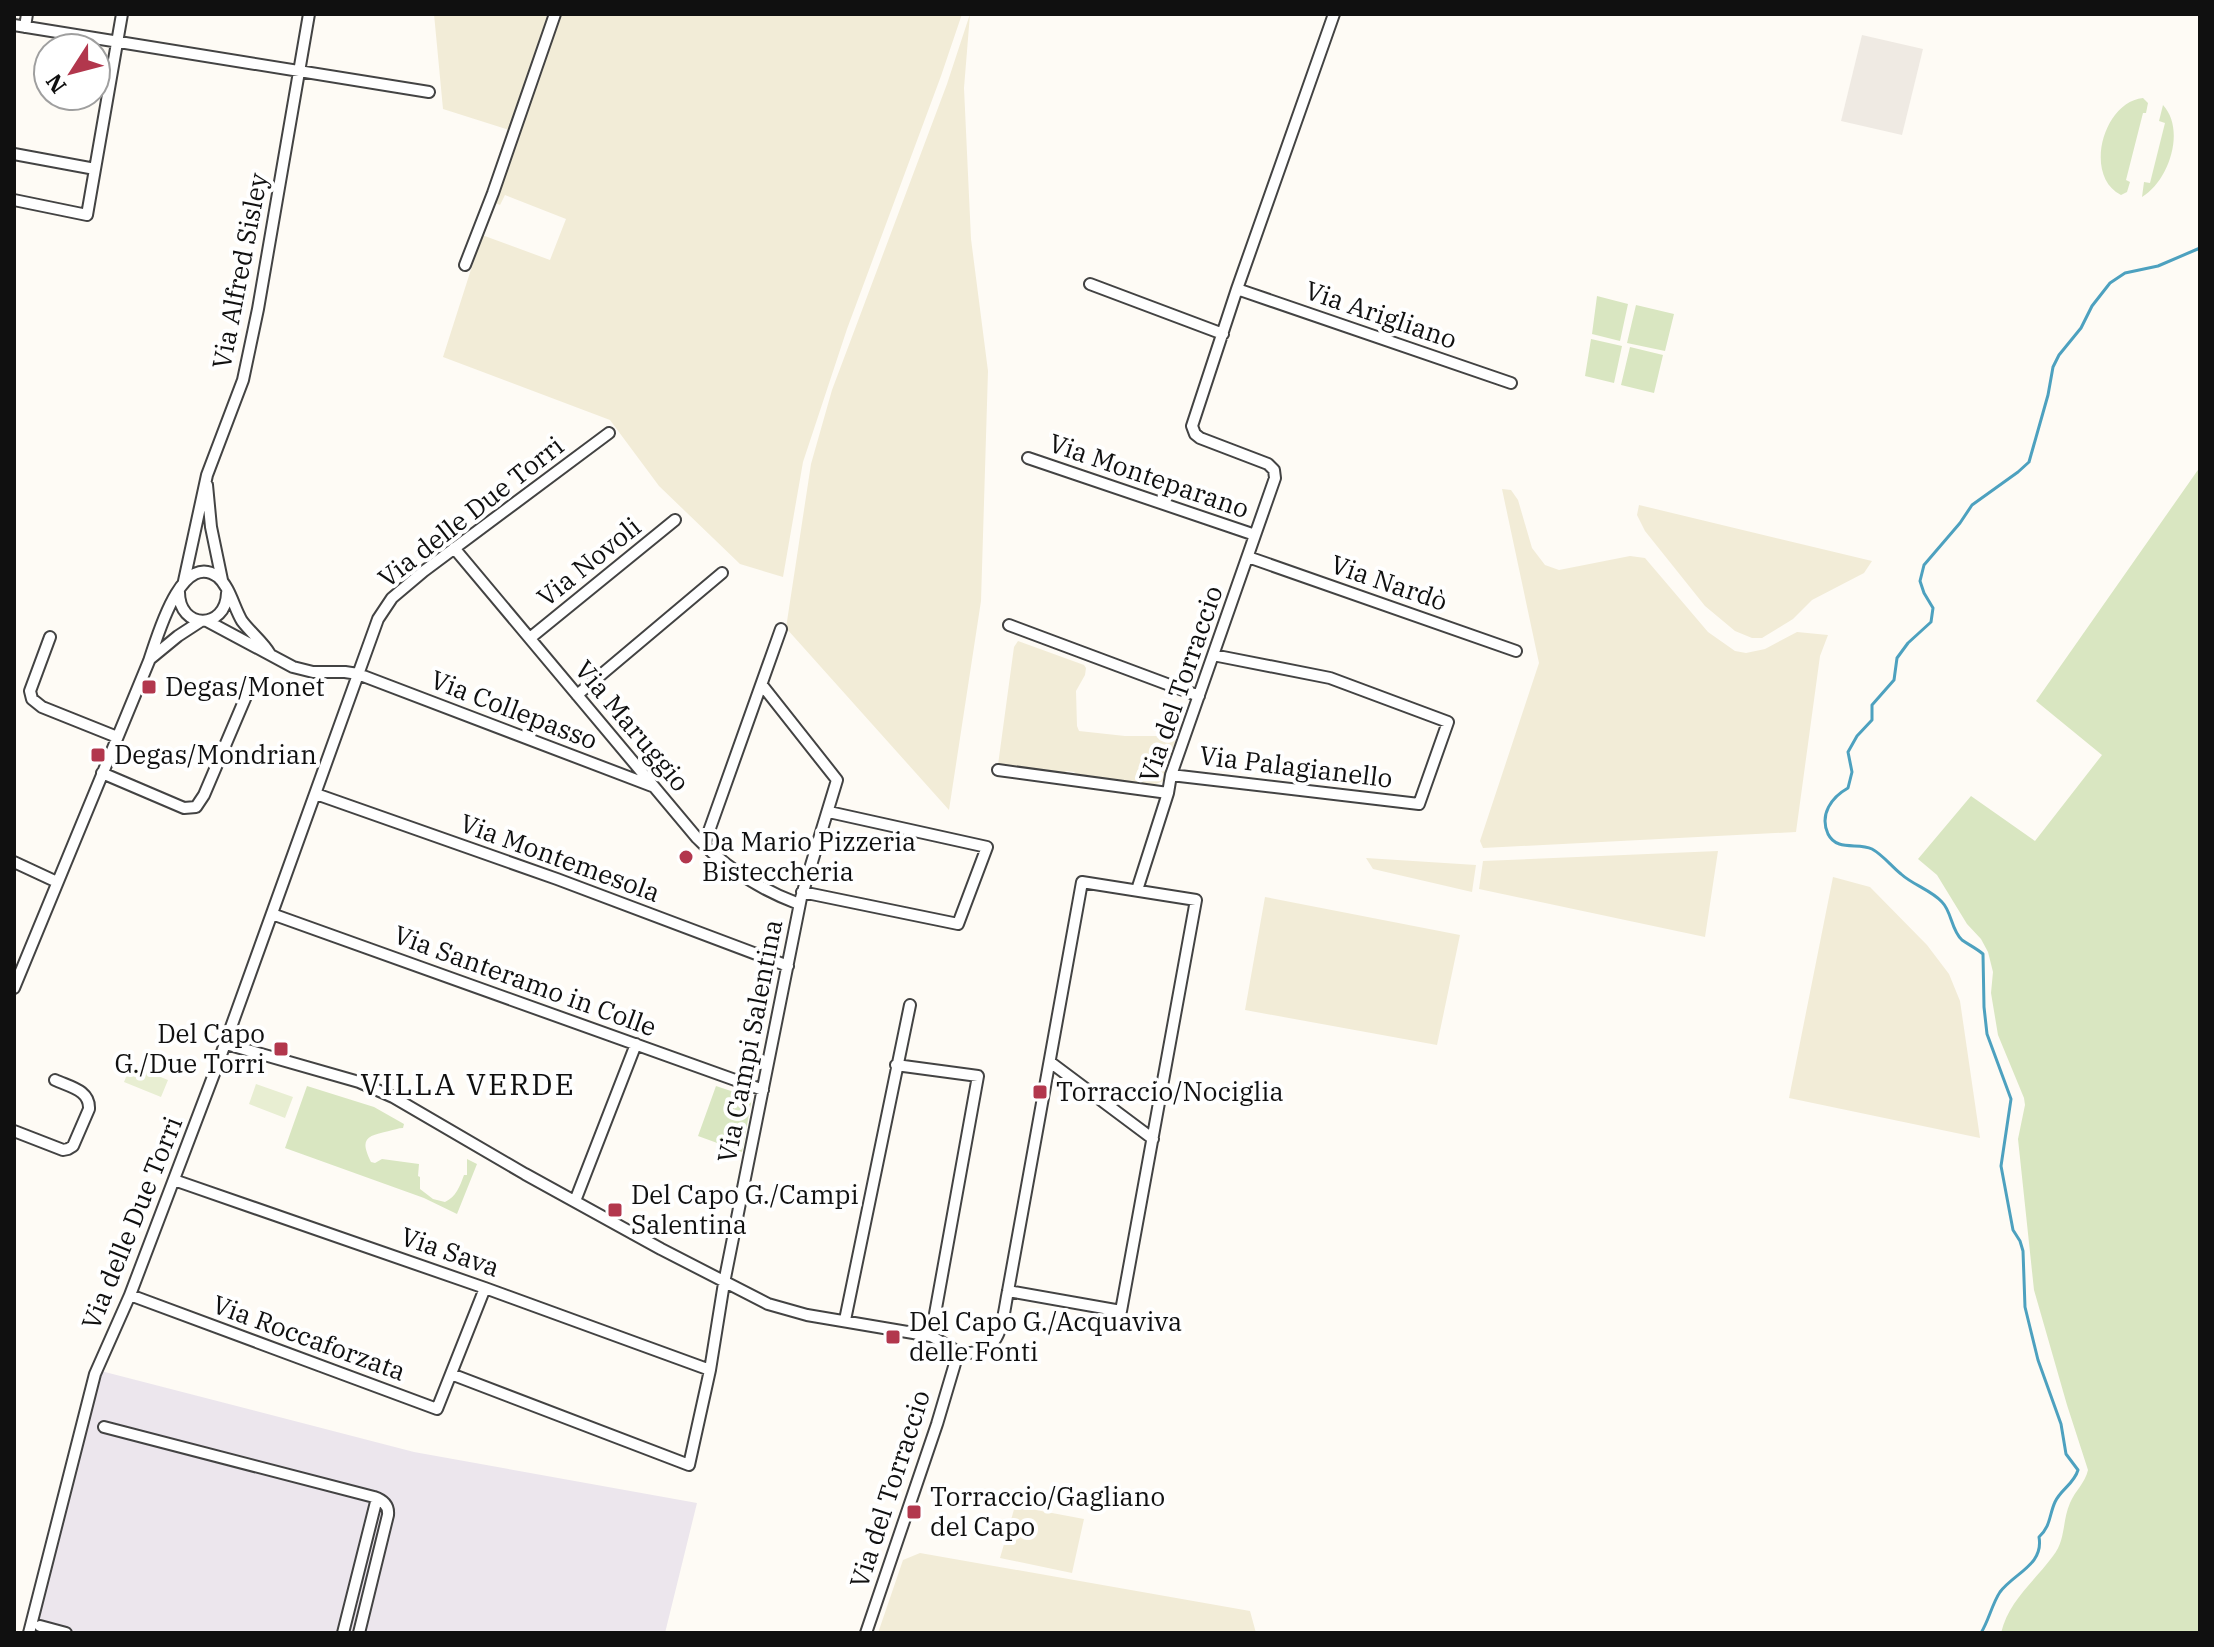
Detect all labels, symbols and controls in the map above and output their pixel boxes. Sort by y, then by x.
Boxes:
north arrow [32,32,112,112]
text: N [39,68,72,100]
street label: Via Alfred Sisley [203,170,275,372]
street label: Via Arigliano [1301,272,1462,356]
street label: Via Monteparano [1045,425,1254,525]
street label: Via delle Due Torri [371,428,570,594]
street label: Via Novoli [530,509,647,613]
street label: Via Nardò [1326,546,1452,618]
street label: Via del Torraccio [1130,581,1230,787]
street label: Via Maruggio [568,653,698,798]
street label: Via Collepasso [426,662,603,757]
place label: Degas/Monet [165,669,325,703]
marker: Degas/Monet [140,678,158,696]
place label: Degas/Mondrian [114,737,317,771]
street label: Via Palagianello [1198,737,1395,795]
marker: Degas/Mondrian [89,746,107,764]
street label: Via Montemesola [456,805,665,909]
place label: Da Mario Pizzeria Bisteccheria [702,824,916,888]
marker: Da Mario Pizzeria Bisteccheria [677,848,695,866]
street label: Via Campi Salentina [709,916,789,1165]
street label: Via Santeramo in Colle [389,917,661,1043]
place label: Del Capo G./Due Torri [115,1016,265,1080]
marker: Del Capo G./Due Torri [272,1040,290,1058]
district label: VILLA VERDE [360,1064,576,1103]
place label: Torraccio/Nociglia [1056,1074,1284,1108]
marker: Torraccio/Nociglia [1031,1083,1049,1101]
street label: Via delle Due Torri [73,1111,189,1334]
place label: Del Capo G./Campi Salentina [631,1177,859,1241]
marker: Del Capo G./Campi Salentina [606,1201,624,1219]
street label: Via Sava [397,1218,504,1284]
street label: Via Roccaforzata [208,1286,411,1388]
place label: Del Capo G./Acquaviva delle Fonti [909,1304,1182,1368]
marker: Del Capo G./Acquaviva delle Fonti [884,1328,902,1346]
street label: Via del Torraccio [841,1386,937,1592]
place label: Torraccio/Gagliano del Capo [930,1479,1165,1543]
marker: Torraccio/Gagliano del Capo [905,1503,923,1521]

